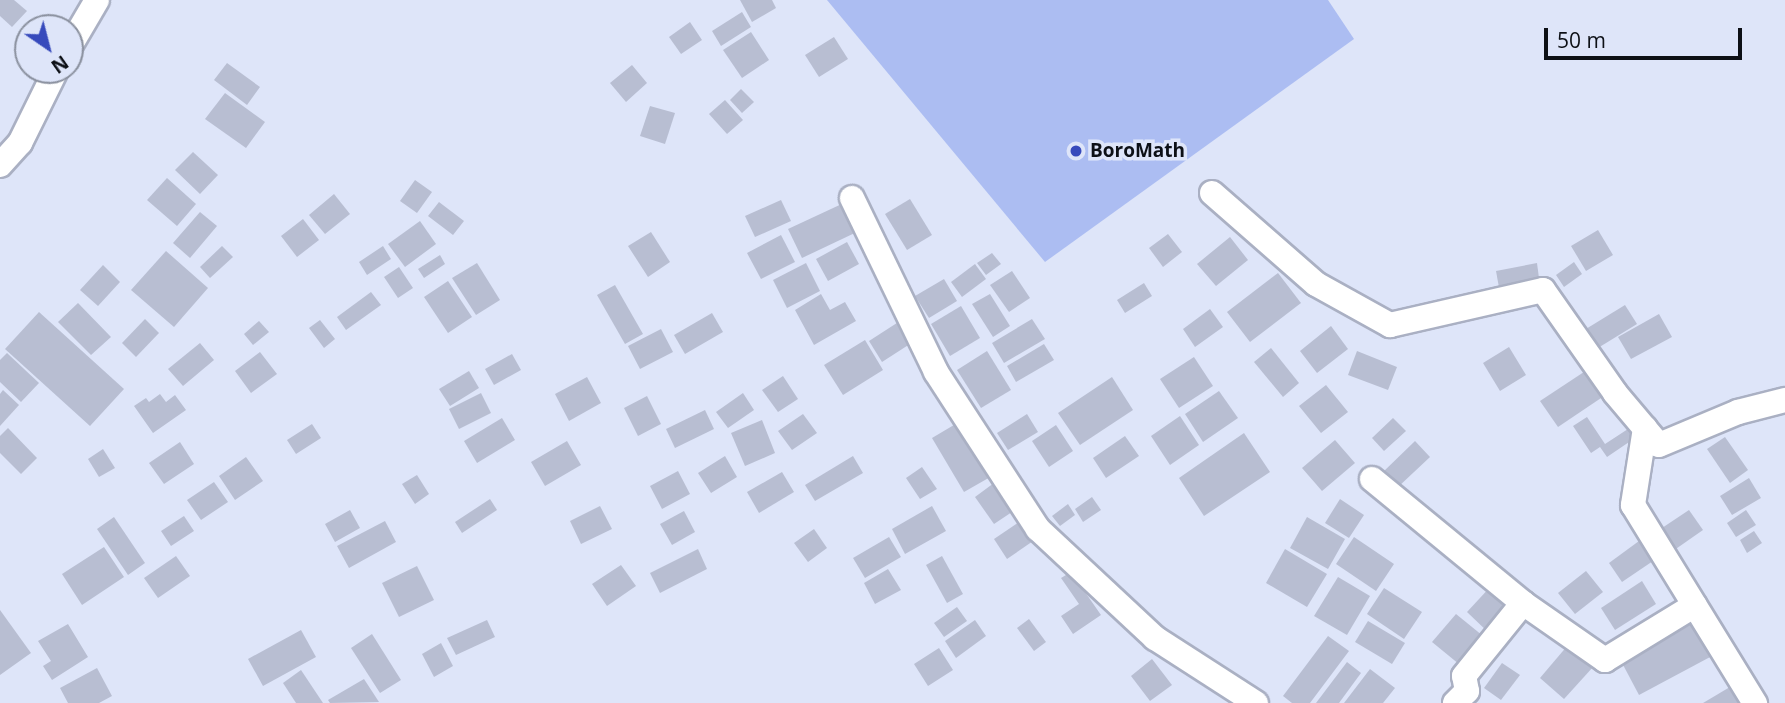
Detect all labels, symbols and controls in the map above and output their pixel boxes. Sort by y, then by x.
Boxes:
north arrow [14,14,84,84]
scale bar [1547,14,1745,58]
text: 50 m [1557,26,1606,54]
text: N [46,49,74,80]
place label: BoroMath [1090,140,1185,162]
marker: BoroMath [1068,143,1084,159]

